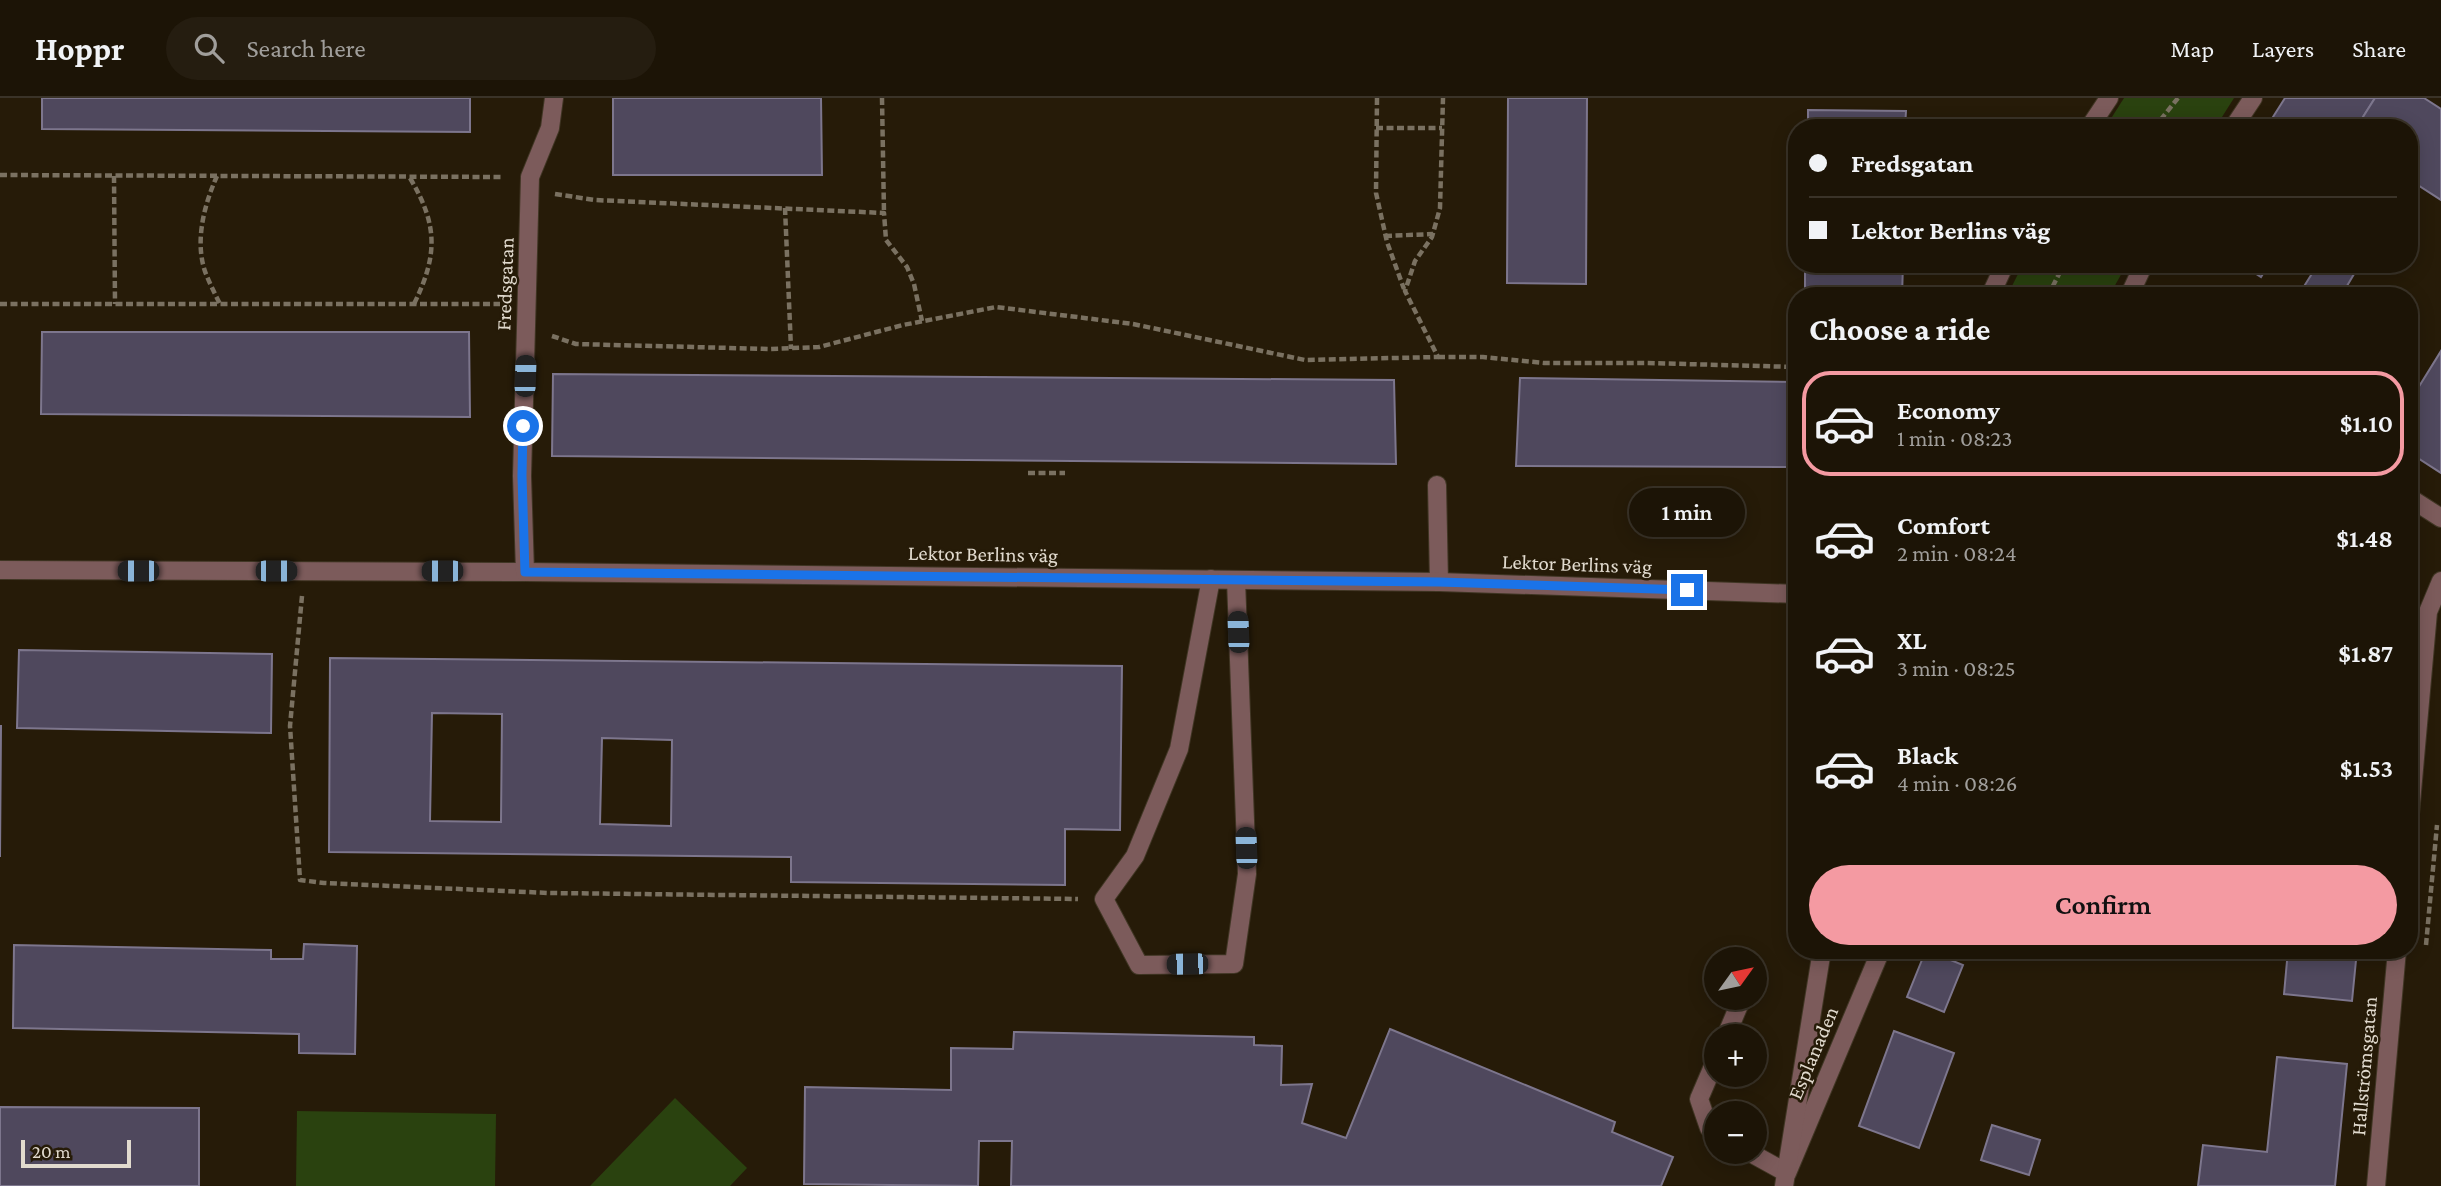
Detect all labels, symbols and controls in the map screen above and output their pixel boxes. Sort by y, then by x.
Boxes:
search box [166,17,656,80]
icon: search [190,29,228,67]
text: Hoppr [35,30,124,67]
text: Search here [246,34,366,63]
text: Map [2170,35,2214,62]
text: Layers [2252,35,2314,62]
text: Share [2352,35,2406,62]
text: Fredsgatan [1851,149,1974,178]
text: Lektor Berlins väg [1851,216,2051,245]
street label: Fredsgatan [491,237,519,331]
text: Choose a ride [1809,311,1990,347]
car [514,355,537,397]
icon: car [1813,392,1876,455]
text: Economy [1897,396,2000,425]
text: $1.10 [2340,409,2393,438]
route start [507,410,539,442]
text: 1 min · 08:23 [1897,425,2012,451]
callout: 1 min [1629,489,1745,538]
text: 1 min [1661,499,1713,525]
icon: car [1813,507,1876,570]
text: Comfort [1897,511,1990,540]
text: $1.48 [2336,524,2393,553]
text: 2 min · 08:24 [1897,540,2017,566]
street label: Lektor Berlins väg [908,541,1058,567]
street label: Lektor Berlins väg [1501,549,1653,579]
car [118,561,160,582]
car [256,561,298,582]
car [422,561,464,582]
route end [1671,574,1703,606]
car [1227,611,1250,653]
icon: car [1813,622,1876,685]
text: XL [1897,626,1926,655]
text: $1.87 [2338,639,2393,668]
text: 3 min · 08:25 [1897,655,2016,681]
icon: car [1813,737,1876,800]
text: Black [1897,741,1958,770]
text: $1.53 [2340,754,2393,783]
text: 4 min · 08:26 [1897,770,2017,796]
car [1235,827,1258,869]
button: Confirm [1809,865,2397,945]
north arrow [1704,947,1768,1010]
map controls [1704,947,1767,1164]
car [1166,953,1209,975]
street label: Hallströmsgatan [2346,995,2382,1137]
street label: Esplanaden [1783,1003,1843,1103]
button: + [1704,1024,1767,1087]
button: − [1704,1101,1767,1164]
scale bar [21,1137,131,1169]
text: 20 m [32,1141,71,1162]

